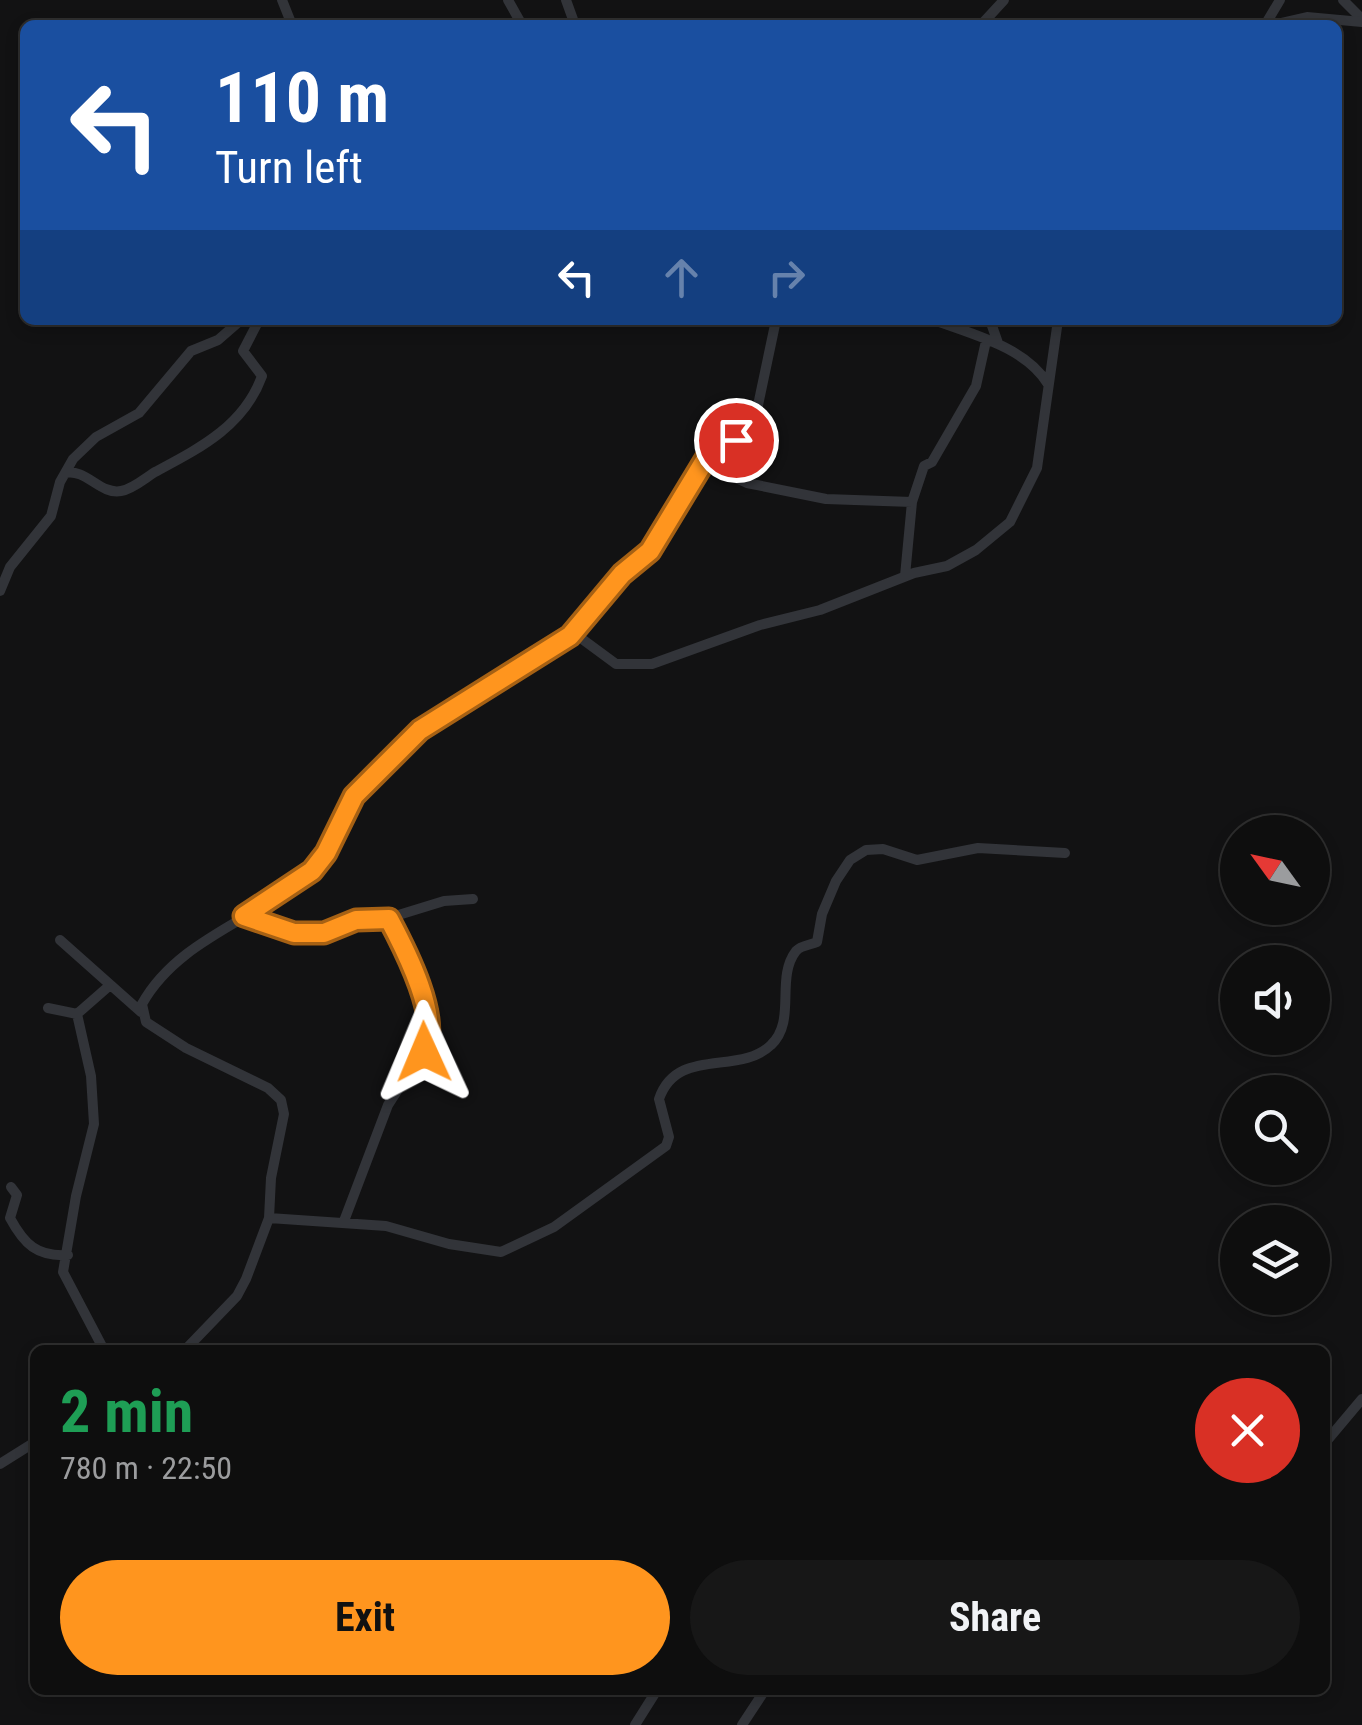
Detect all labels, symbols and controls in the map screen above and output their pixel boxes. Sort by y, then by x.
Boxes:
text: 110 m [215,57,389,139]
icon: left [50,60,180,190]
text: Turn left [215,141,363,194]
icon: left [549,250,604,305]
icon: ahead [654,250,709,305]
icon: right [759,250,814,305]
pin [694,398,779,483]
icon: arrive [709,413,764,468]
north arrow [1220,815,1330,925]
map controls [1220,815,1330,1315]
button: sound [1220,945,1330,1055]
position arrow [372,1000,476,1104]
button: search [1220,1075,1330,1185]
button: layers [1220,1205,1330,1315]
text: 2 min [60,1376,193,1447]
button: close [1195,1378,1300,1483]
text: 780 m · 22:50 [60,1449,232,1487]
button: Exit [60,1560,670,1675]
button: Share [690,1560,1300,1675]

